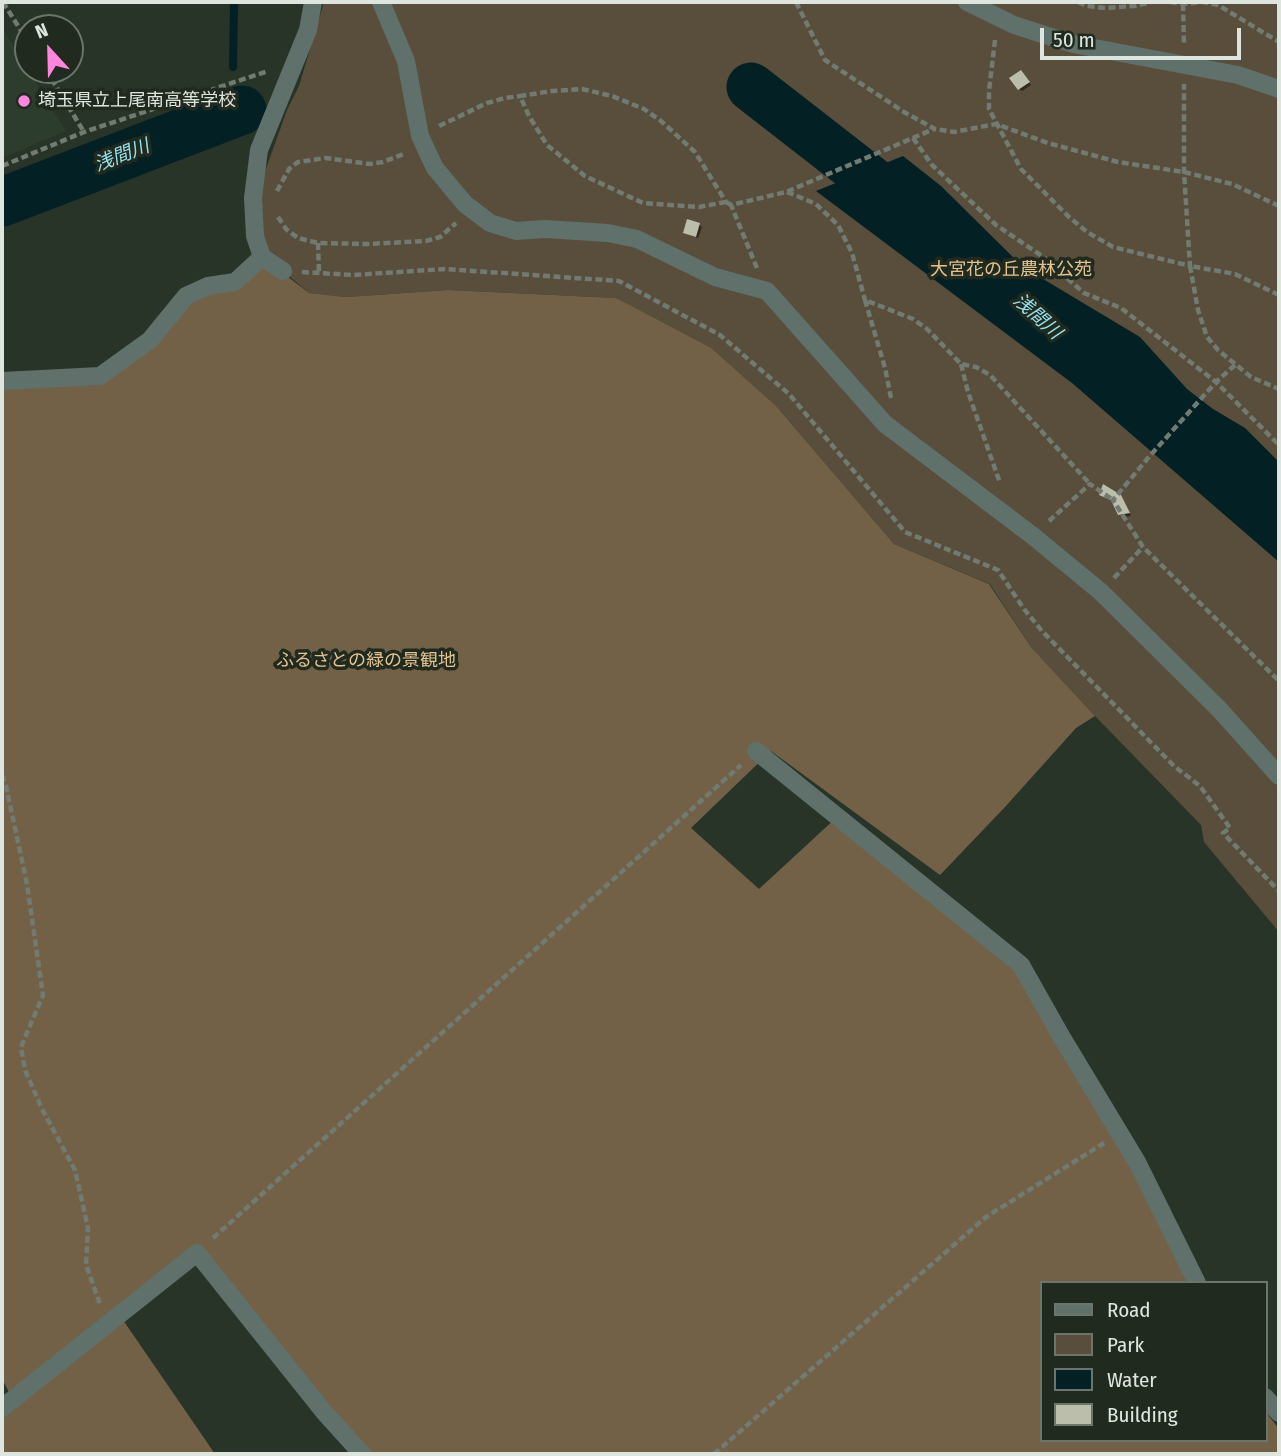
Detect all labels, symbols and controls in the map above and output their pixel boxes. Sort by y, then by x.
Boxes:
north arrow [14,14,84,84]
scale bar [1043,14,1244,58]
text: N [32,18,51,44]
text: 50 m [1053,27,1095,53]
place label: 埼玉県立上尾南高等学校 [38,90,236,112]
marker: 埼玉県立上尾南高等学校 [16,93,32,109]
water label: 浅間川 [91,135,153,177]
park label: 大宮花の丘農林公苑 [930,259,1092,281]
water label: 浅間川 [1008,289,1066,345]
park label: ふるさとの緑の景観地 [276,650,456,672]
legend [1040,1281,1267,1442]
text: Road [1107,1297,1151,1323]
text: Park [1107,1332,1144,1358]
text: Water [1107,1367,1157,1393]
text: Building [1107,1402,1178,1428]

